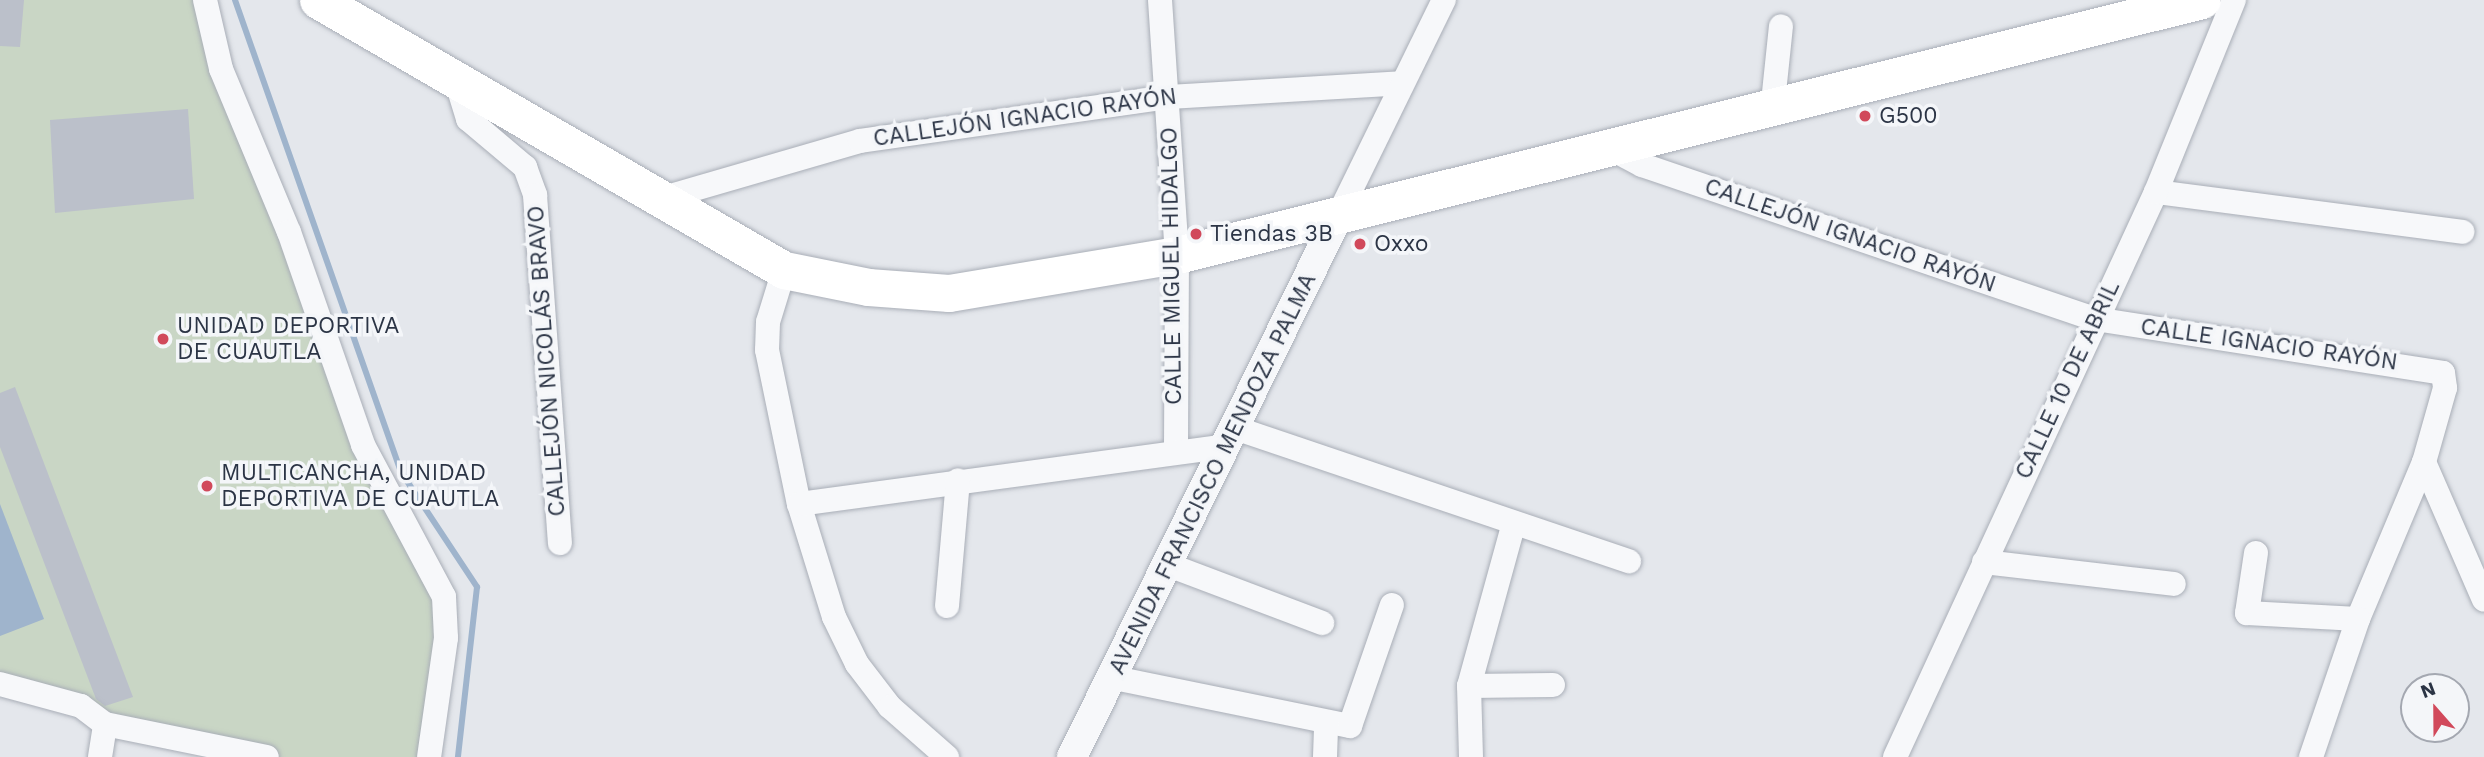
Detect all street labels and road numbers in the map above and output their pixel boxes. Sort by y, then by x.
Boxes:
street label: CALLEJÓN IGNACIO RAYÓN [871,83,1179,153]
street label: CALLE MIGUEL HIDALGO [1156,126,1188,406]
street label: CALLEJÓN IGNACIO RAYÓN [1701,173,1999,299]
street label: CALLEJÓN NICOLÁS BRAVO [522,205,572,517]
street label: AVENIDA FRANCISCO MENDOZA PALMA [1103,268,1323,680]
street label: CALLE 10 DE ABRIL [2010,276,2126,484]
street label: CALLE IGNACIO RAYÓN [2139,313,2399,377]

